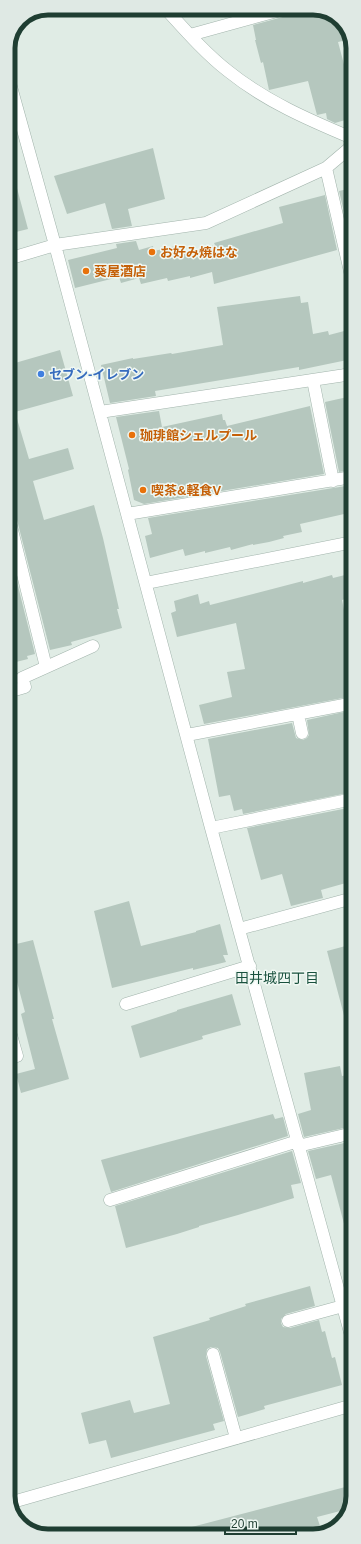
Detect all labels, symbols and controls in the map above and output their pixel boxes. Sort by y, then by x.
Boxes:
place label: お好み焼はな [160,245,238,260]
marker: お好み焼はな [147,247,157,257]
place label: 葵屋酒店 [94,264,146,279]
marker: 葵屋酒店 [81,266,91,276]
place label: セブン-イレブン [49,367,144,382]
marker: セブン-イレブン [36,369,46,379]
place label: 珈琲館シェルプール [140,428,257,443]
marker: 珈琲館シェルプール [127,430,137,440]
place label: 喫茶&軽食V [151,483,221,498]
marker: 喫茶&軽食V [138,485,148,495]
district label: 田井城四丁目 [235,970,319,986]
scale bar [225,1510,296,1536]
text: 20 m [231,1517,258,1531]

